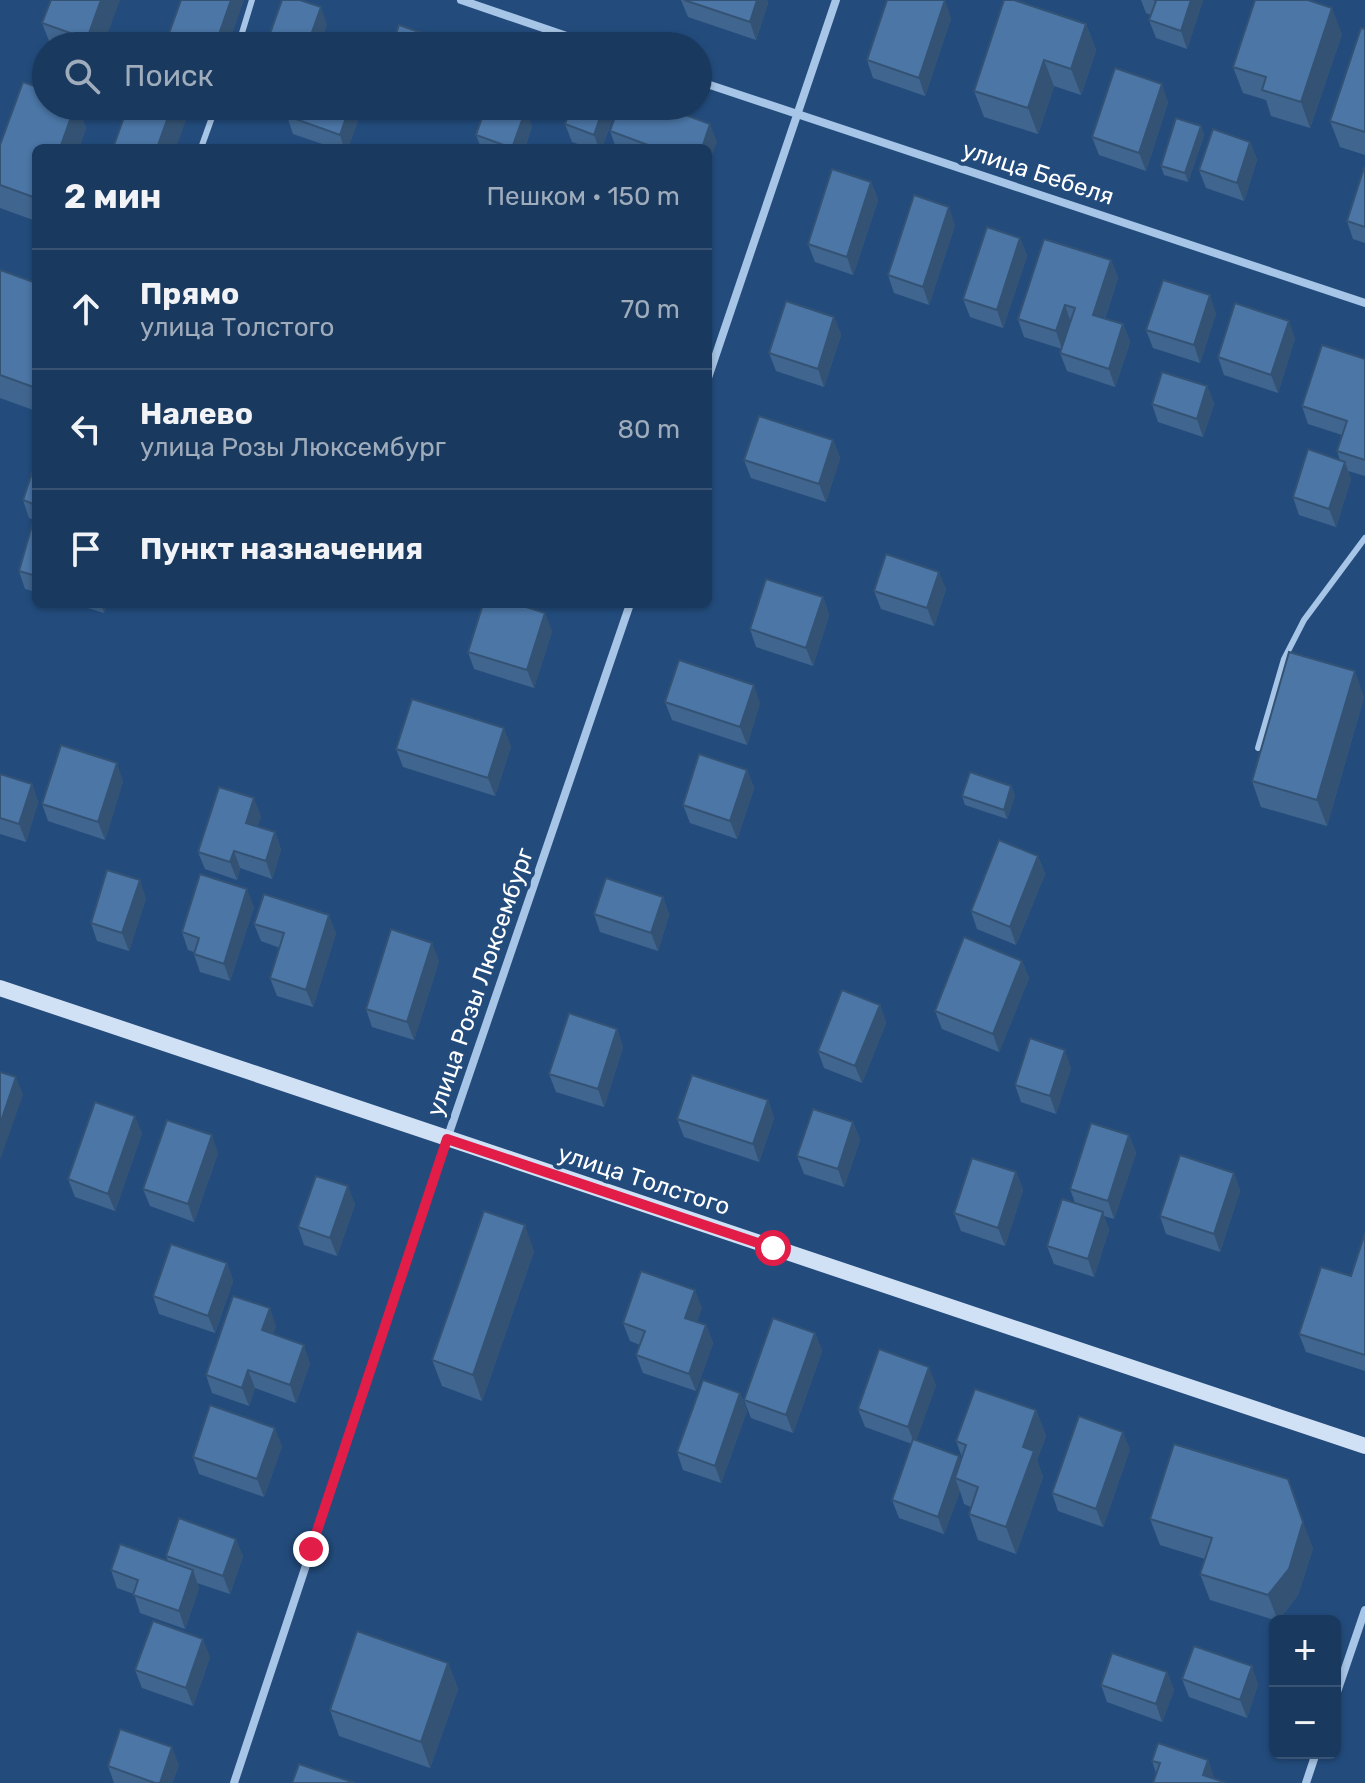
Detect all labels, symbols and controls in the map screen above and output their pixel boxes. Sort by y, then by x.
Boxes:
search box [32,32,712,120]
icon: search [60,54,104,98]
text: Поиск [124,58,214,94]
street label: улица Бебеля [959,135,1117,211]
text: 2 мин [64,176,161,217]
text: Пешком · 150 m [487,181,680,212]
text: Прямо [140,276,239,312]
icon: ahead [64,287,108,331]
text: 70 m [621,294,680,325]
text: улица Толстого [140,312,334,343]
text: Налево [140,396,253,432]
icon: left [64,407,108,451]
text: 80 m [617,414,680,445]
text: улица Розы Люксембург [140,432,446,463]
icon: arrive [64,527,108,571]
text: Пункт назначения [140,531,423,567]
street label: улица Розы Люксембург [421,843,539,1120]
street label: улица Толстого [554,1139,734,1221]
route start [755,1230,791,1266]
route end [293,1531,329,1567]
map controls [1269,1615,1341,1759]
button: + [1269,1615,1341,1687]
button: − [1269,1687,1341,1759]

